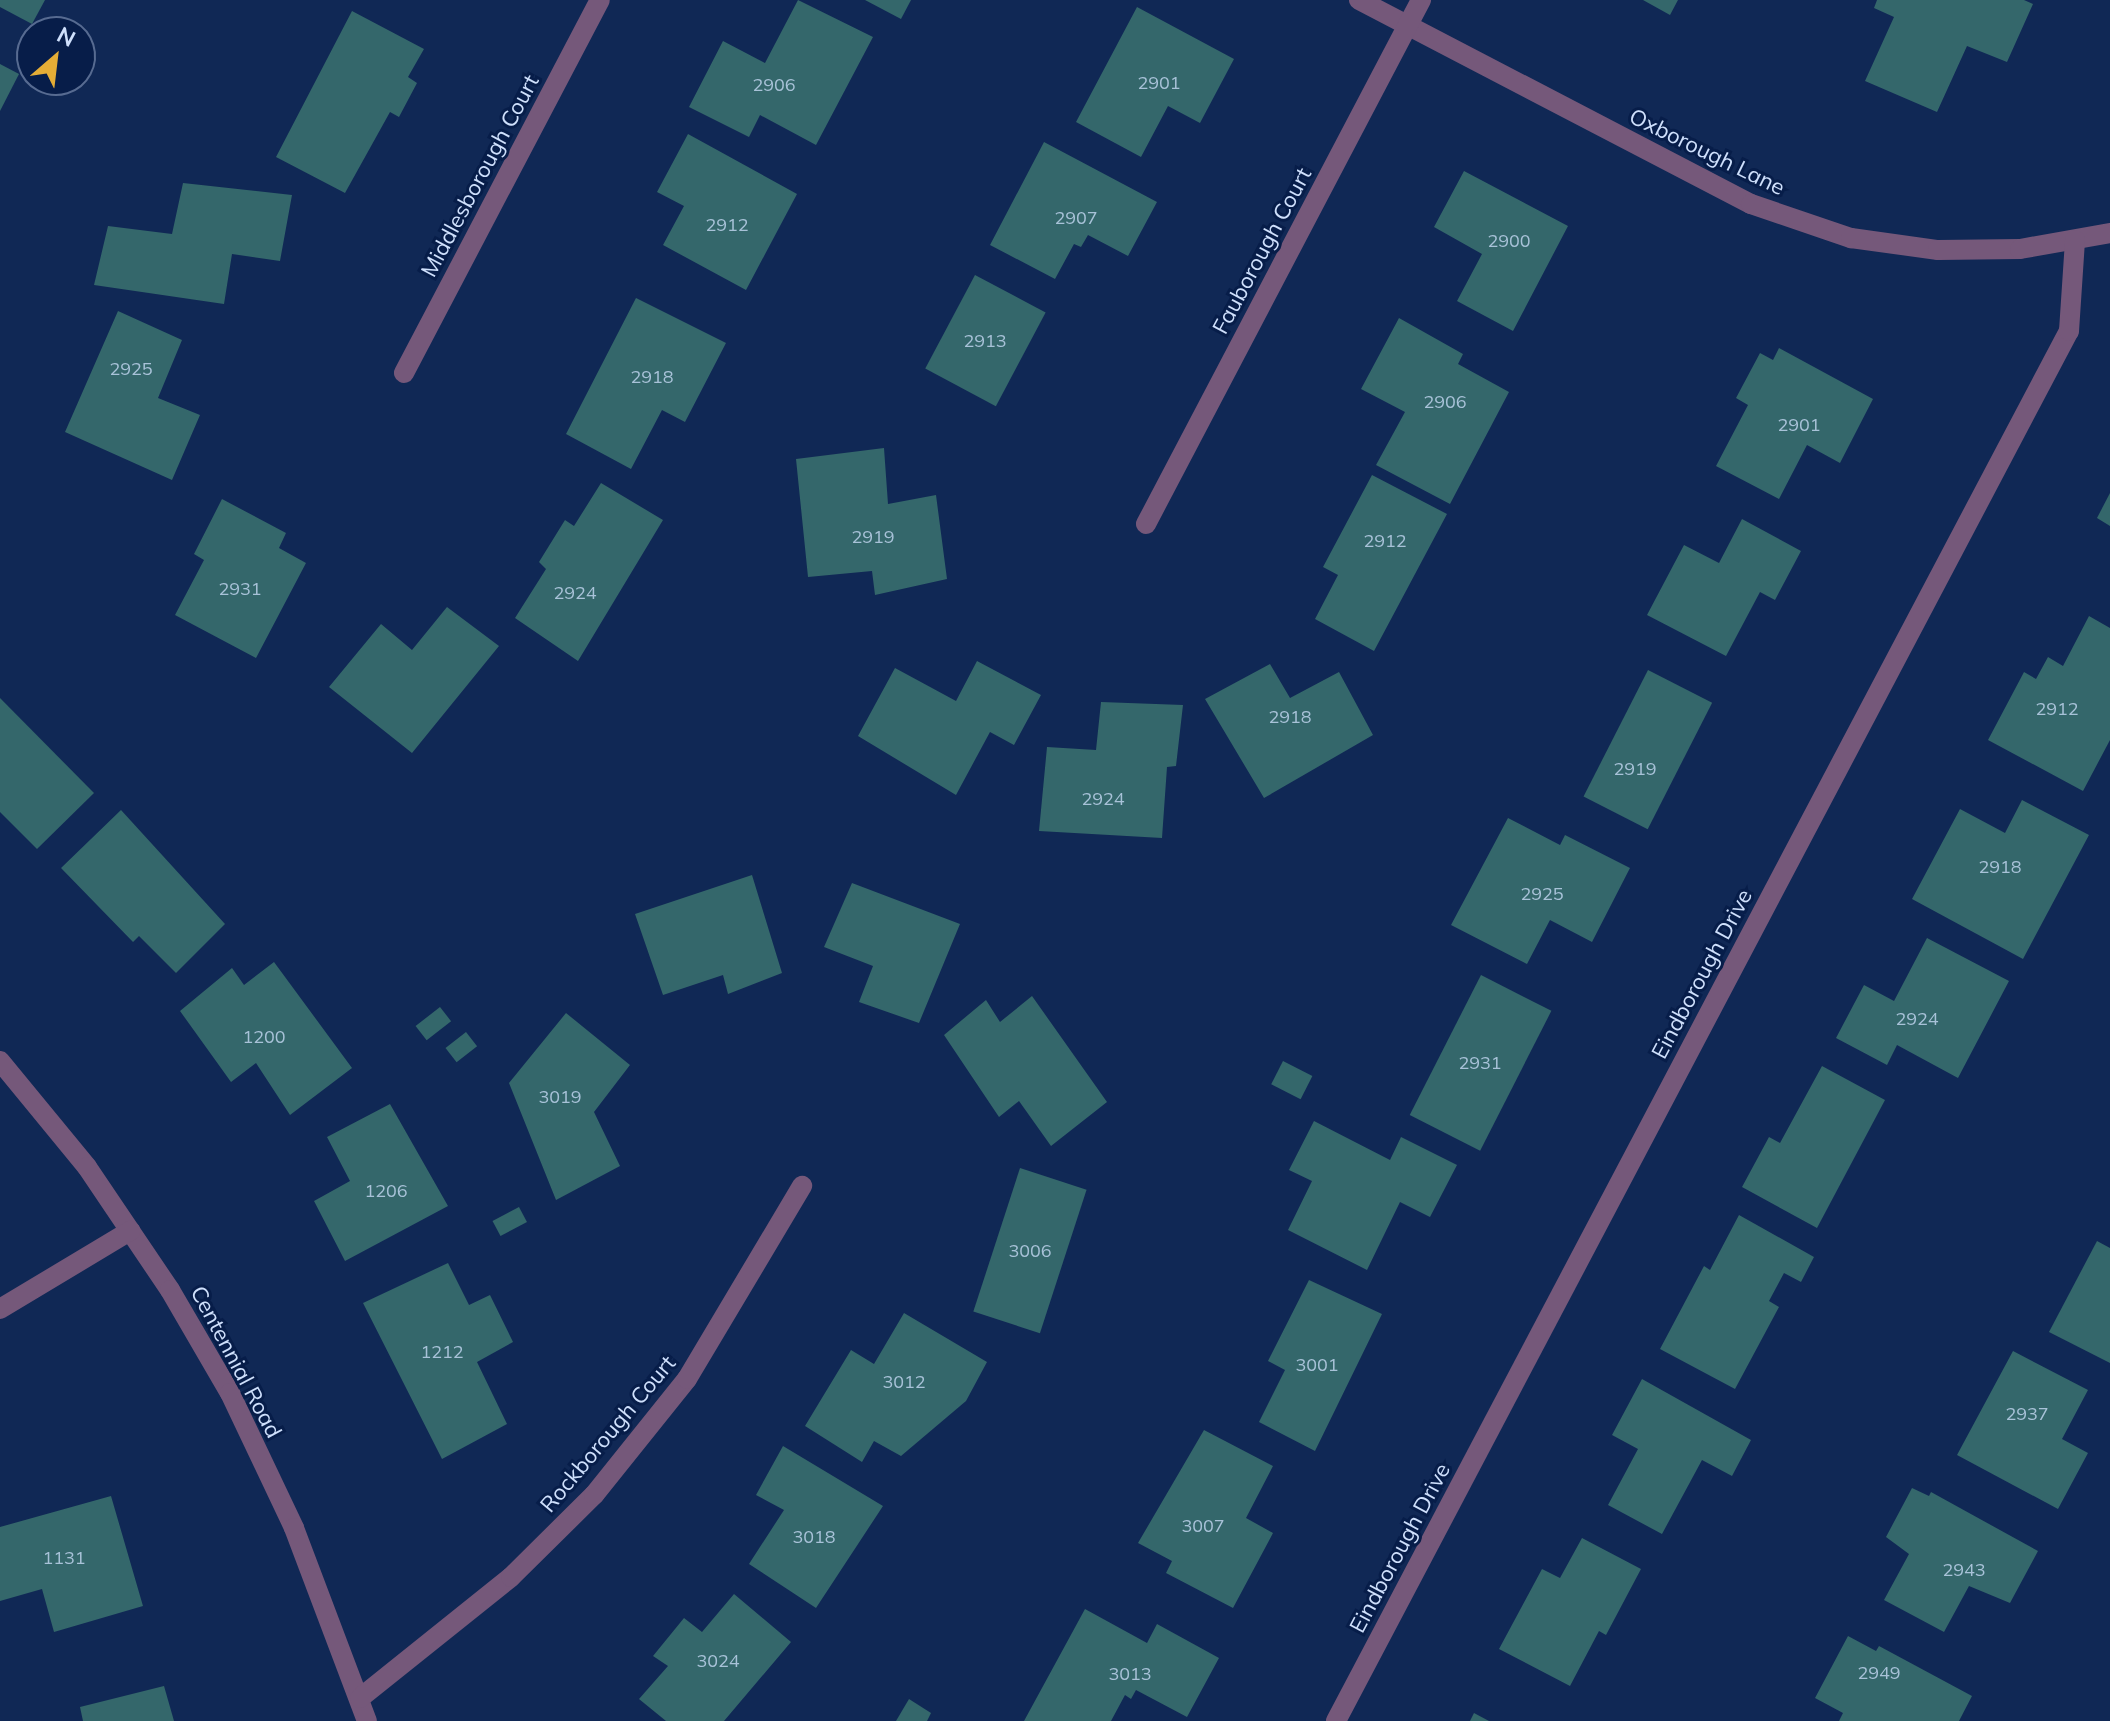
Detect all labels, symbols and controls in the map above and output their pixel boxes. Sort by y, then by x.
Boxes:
north arrow [16,16,96,96]
text: N [52,20,80,53]
street label: Middlesborough Court [415,70,545,282]
house number: 2901 [1137,72,1181,94]
house number: 2906 [752,74,796,96]
street label: Oxborough Lane [1625,103,1789,201]
street label: Fauborough Court [1207,163,1317,339]
house number: 2907 [1054,207,1098,229]
house number: 2912 [705,214,749,236]
house number: 2900 [1487,230,1531,252]
house number: 2913 [963,330,1007,352]
house number: 2925 [109,358,153,380]
house number: 2918 [630,366,674,388]
house number: 2906 [1423,391,1467,413]
house number: 2901 [1777,414,1821,436]
house number: 2919 [851,526,895,548]
house number: 2912 [1363,530,1407,552]
house number: 2931 [218,578,262,600]
house number: 2924 [553,582,597,604]
house number: 2912 [2035,698,2079,720]
house number: 2918 [1268,706,1312,728]
house number: 2919 [1613,758,1657,780]
house number: 2924 [1081,788,1125,810]
house number: 2918 [1978,856,2022,878]
house number: 2925 [1520,883,1564,905]
street label: Eindborough Drive [1646,885,1758,1063]
house number: 2924 [1895,1008,1939,1030]
house number: 1200 [242,1026,286,1048]
house number: 2931 [1458,1052,1502,1074]
house number: 3019 [538,1086,582,1108]
house number: 1206 [364,1180,408,1202]
house number: 3006 [1008,1240,1052,1262]
street label: Centennial Road [185,1282,287,1442]
house number: 1212 [420,1341,464,1363]
street label: Rockborough Court [535,1350,681,1518]
house number: 3001 [1295,1354,1339,1376]
house number: 3012 [882,1371,926,1393]
house number: 2937 [2005,1403,2049,1425]
street label: Eindborough Drive [1344,1459,1456,1637]
house number: 3007 [1181,1515,1225,1537]
house number: 3018 [792,1526,836,1548]
house number: 1131 [42,1547,86,1569]
house number: 2943 [1942,1559,1986,1581]
house number: 3024 [696,1650,740,1672]
house number: 2949 [1857,1662,1901,1684]
house number: 3013 [1108,1663,1152,1685]

